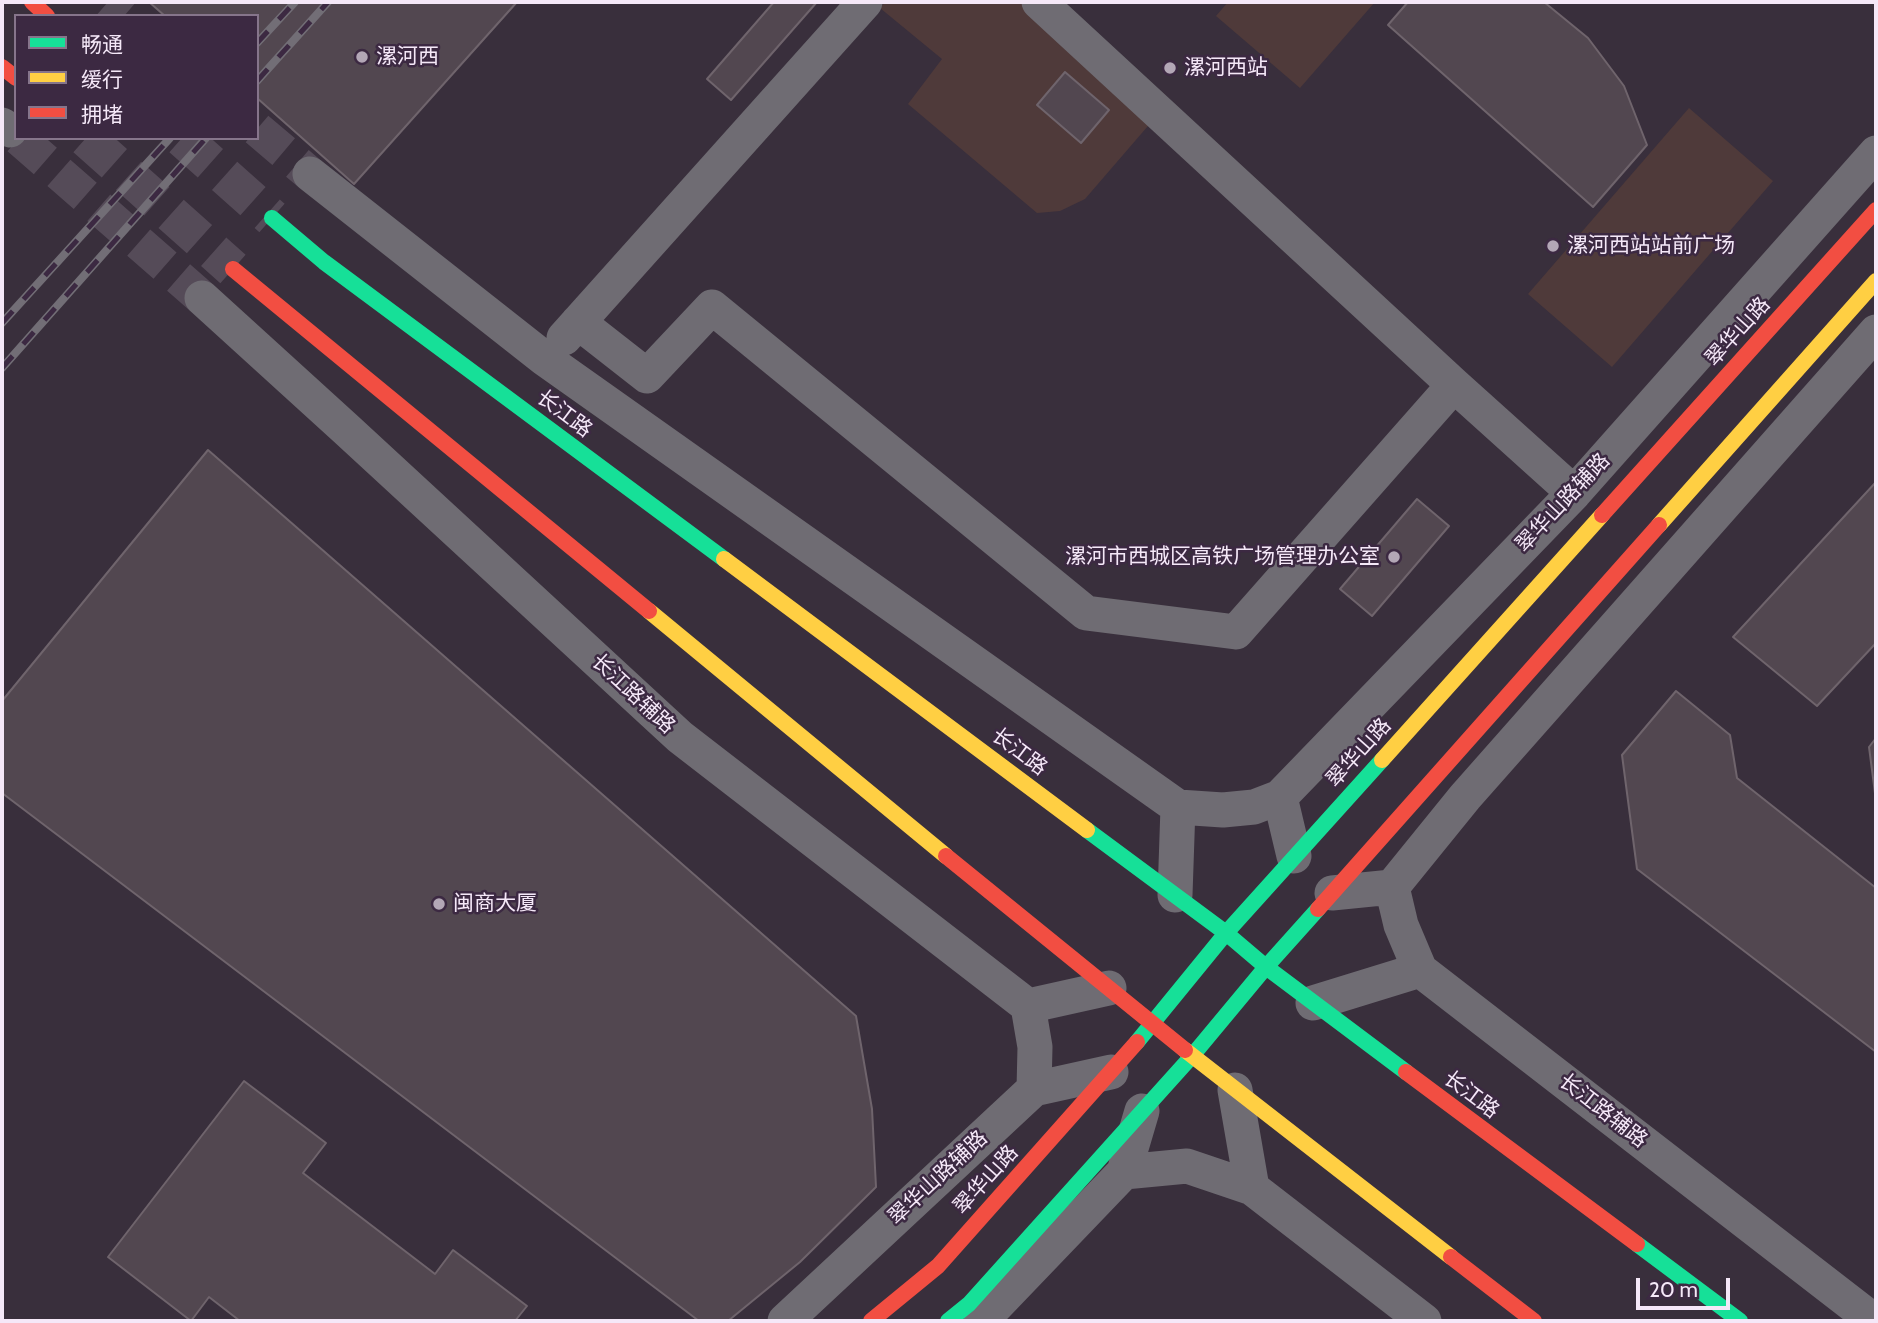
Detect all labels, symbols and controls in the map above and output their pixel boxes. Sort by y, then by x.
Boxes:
legend [14,14,259,140]
text: 畅通 [81,32,123,57]
place label: 漯河西 [376,44,439,70]
marker: 漯河西 [354,49,370,65]
place label: 漯河西站 [1184,55,1268,81]
marker: 漯河西站 [1162,60,1178,76]
text: 缓行 [81,67,123,92]
text: 拥堵 [81,102,123,127]
place label: 漯河西站站前广场 [1567,233,1735,259]
marker: 漯河西站站前广场 [1545,238,1561,254]
street label: 翠华山路 [1701,292,1775,372]
street label: 长江路 [531,385,597,443]
street label: 翠华山路辅路 [1511,448,1615,558]
place label: 漯河市西城区高铁广场管理办公室 [1065,544,1380,570]
marker: 漯河市西城区高铁广场管理办公室 [1386,549,1402,565]
street label: 长江路辅路 [586,649,680,739]
street label: 翠华山路 [1322,713,1396,793]
street label: 长江路 [986,723,1052,781]
place label: 闽商大厦 [453,891,537,917]
marker: 闽商大厦 [431,896,447,912]
street label: 长江路 [1438,1066,1504,1124]
street label: 长江路辅路 [1554,1069,1652,1153]
street label: 翠华山路辅路 [883,1126,993,1230]
street label: 翠华山路 [949,1140,1023,1220]
scale bar [1640,1264,1734,1308]
text: 20 m [1649,1277,1698,1302]

